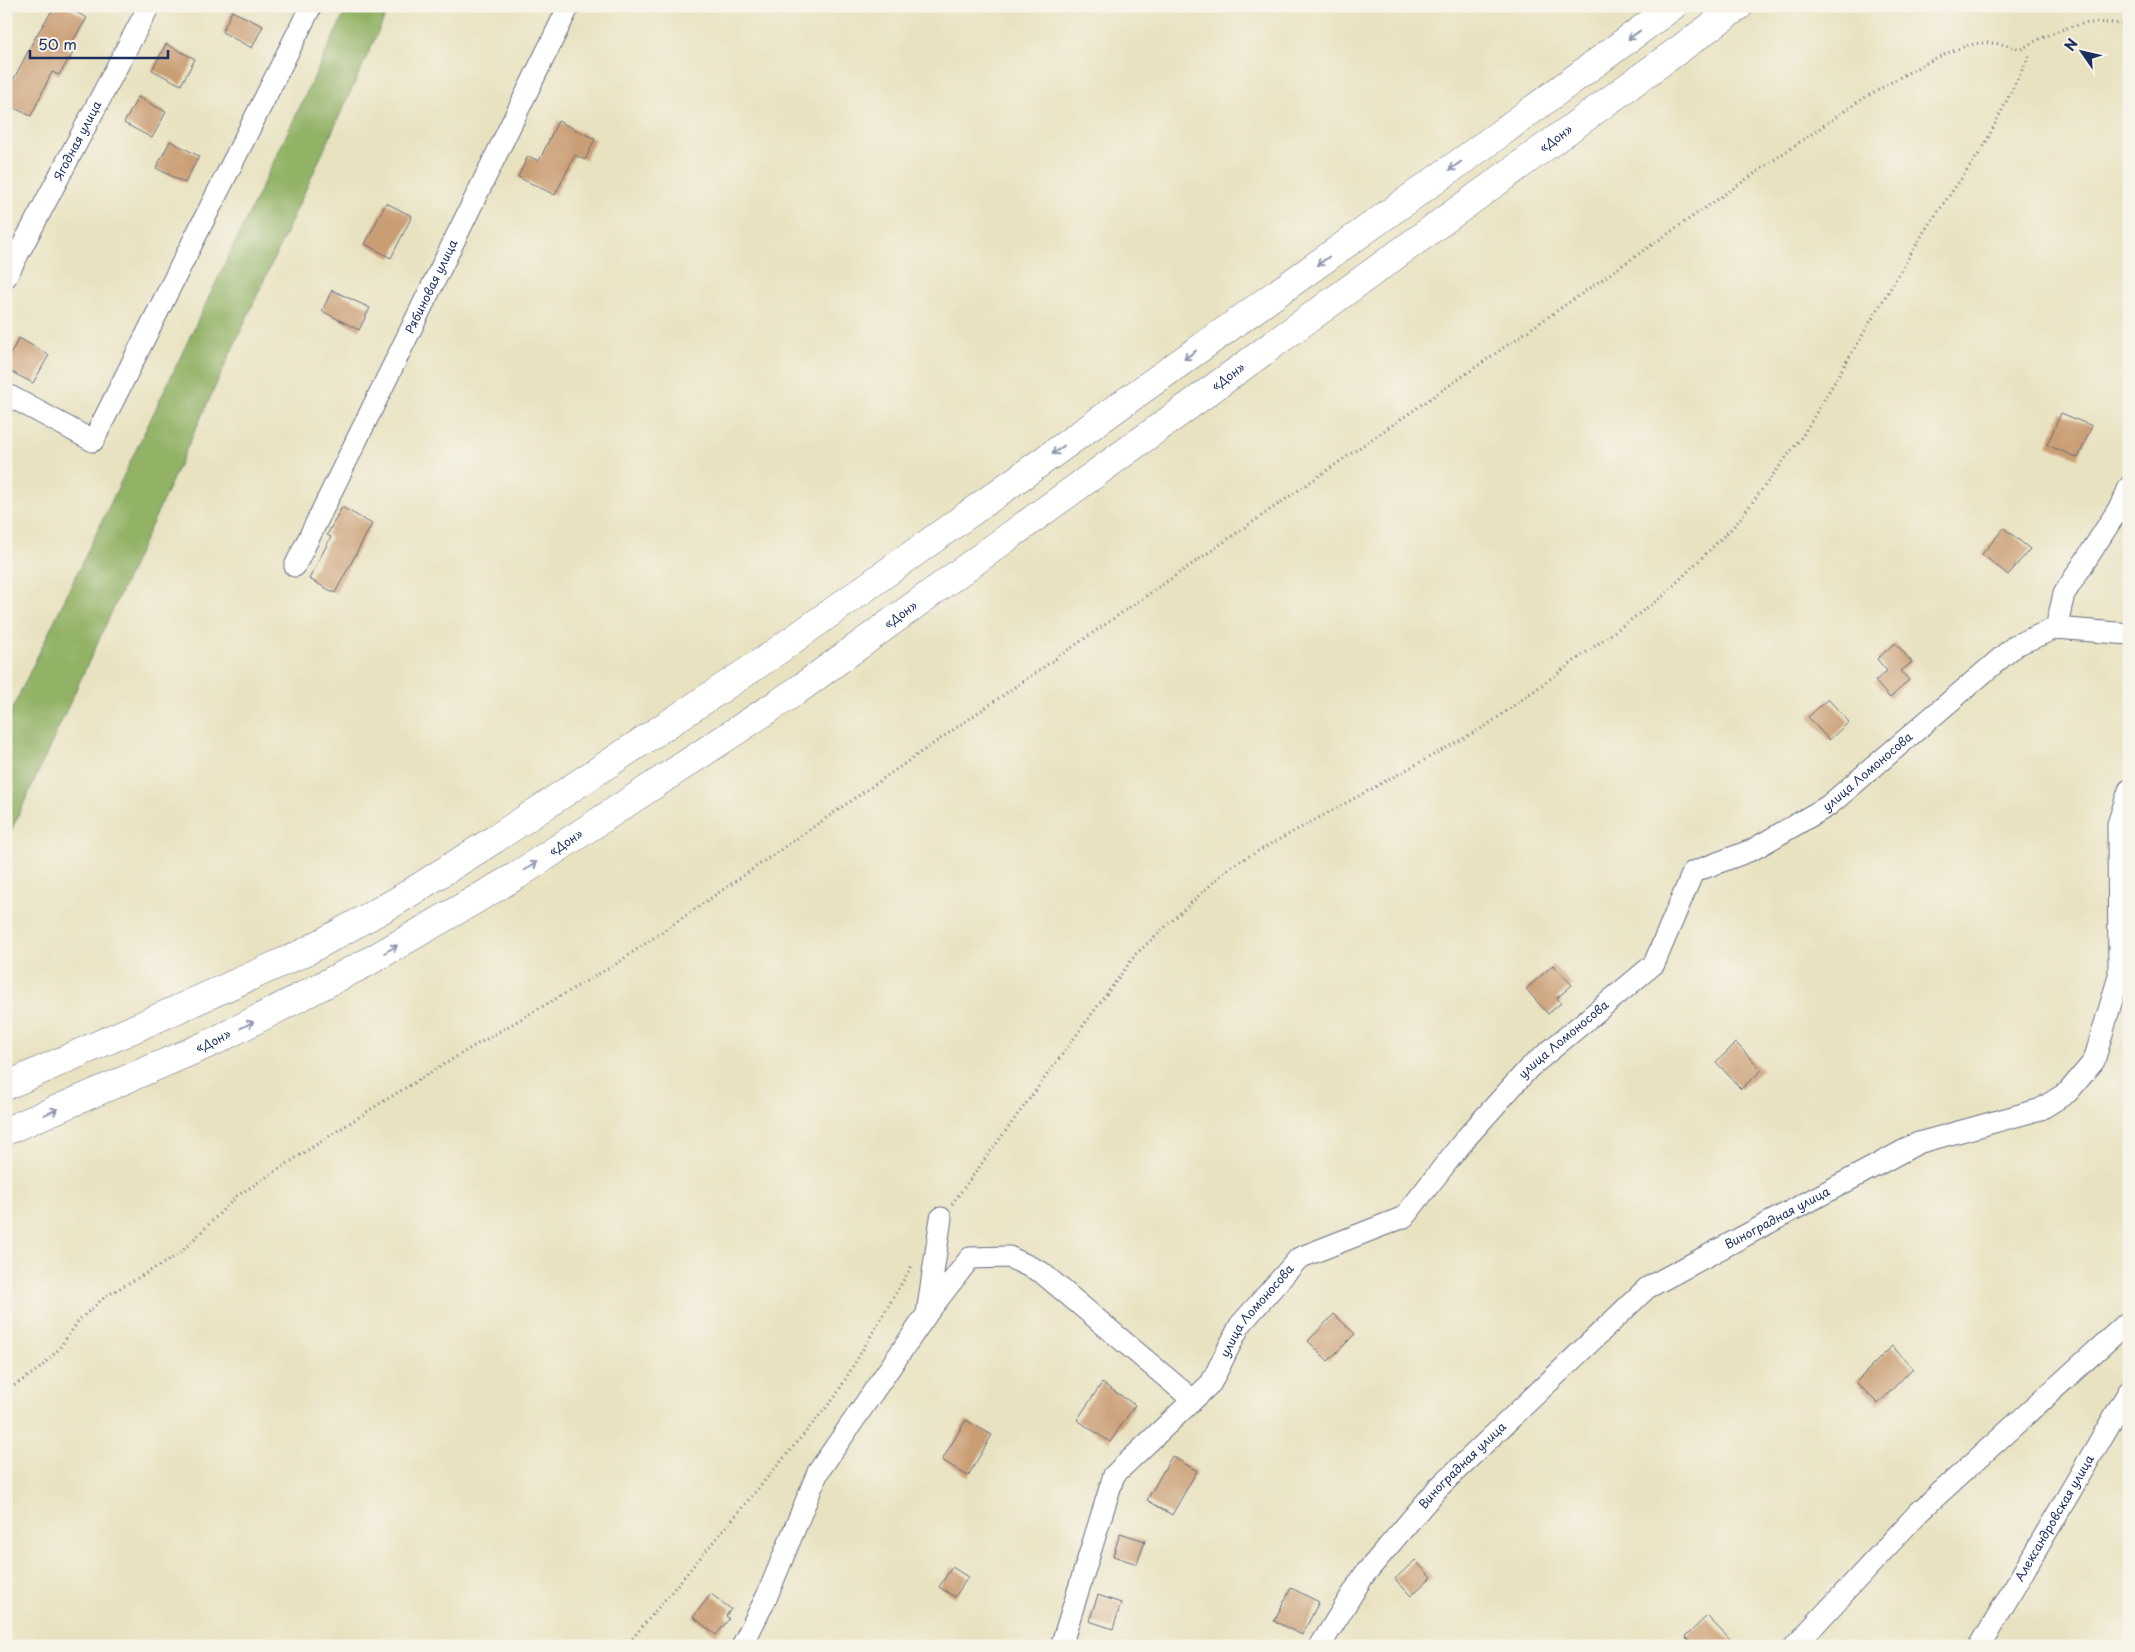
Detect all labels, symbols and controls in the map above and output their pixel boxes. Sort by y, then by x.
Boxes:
scale bar [30,28,168,60]
north arrow [2058,28,2108,78]
one-way arrow [1627,30,1641,40]
text: 50 m [38,32,77,55]
text: N [2059,34,2083,55]
street label: Ягодная улица [49,97,106,183]
street label: «Дон» [1535,120,1576,156]
one-way arrow [1448,161,1462,171]
street label: Рябиновая улица [400,236,462,336]
one-way arrow [1316,256,1330,266]
one-way arrow [1184,350,1198,360]
street label: «Дон» [1208,358,1248,394]
one-way arrow [1051,445,1065,455]
street label: «Дон» [880,596,921,632]
street label: улица Ломоносова [1819,727,1916,815]
street label: «Дон» [545,824,586,860]
one-way arrow [523,861,537,871]
one-way arrow [384,944,399,954]
street label: улица Ломоносова [1514,995,1613,1082]
one-way arrow [240,1020,255,1030]
street label: «Дон» [193,1024,234,1056]
one-way arrow [43,1107,58,1117]
street label: Виноградная улица [1721,1182,1833,1253]
street label: улица Ломоносова [1215,1259,1298,1360]
street label: Виноградная улица [1414,1417,1510,1512]
street label: Александровская улица [2010,1451,2098,1584]

